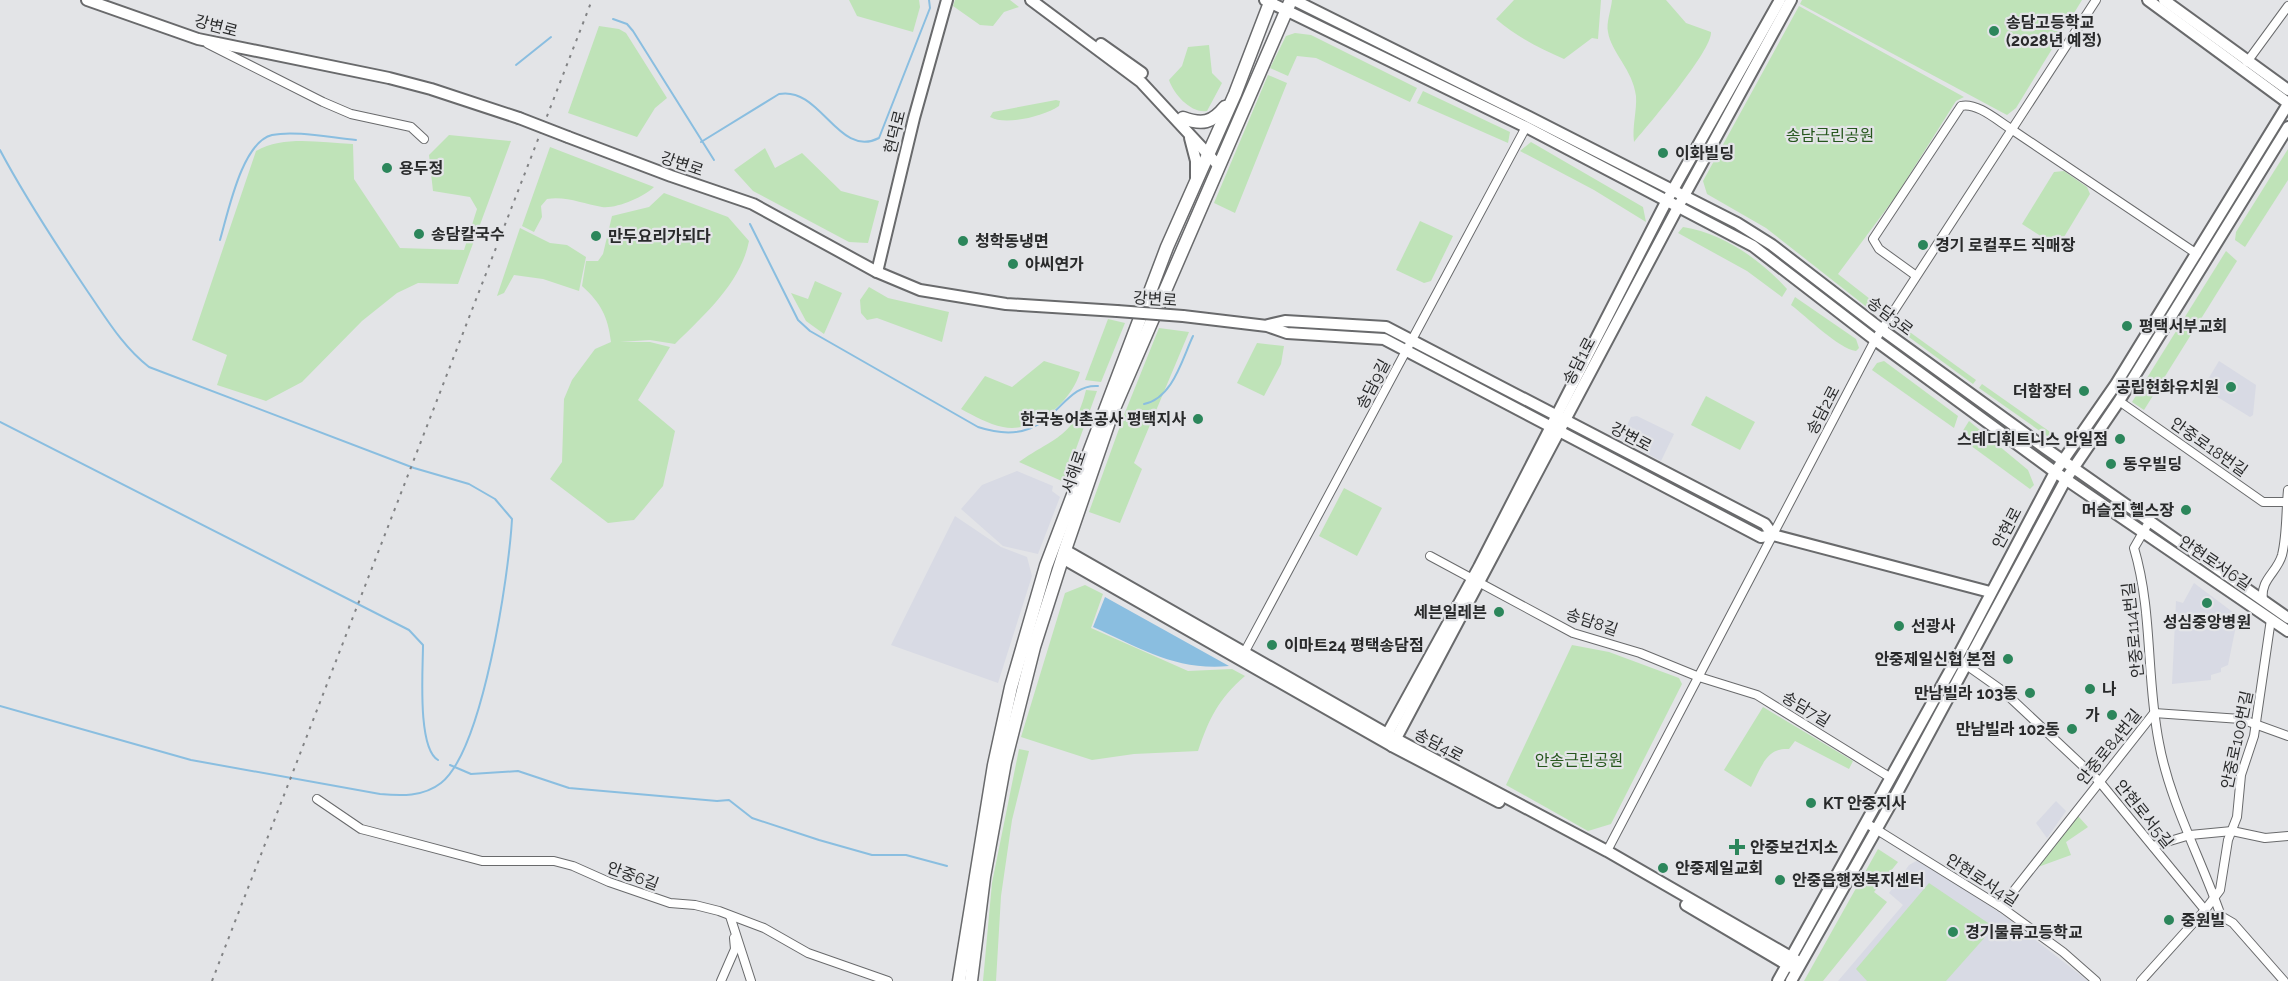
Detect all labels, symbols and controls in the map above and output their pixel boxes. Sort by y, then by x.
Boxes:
street label: 강변로 [192,11,240,41]
place label: 송담고등학교 (2028년 예정) [2006,13,2101,50]
marker: 송담고등학교 (2028년 예정) [1987,24,2001,38]
street label: 현덕로 [880,108,910,156]
park label: 송담근린공원 [1786,126,1874,145]
place label: 이화빌딩 [1675,144,1734,163]
marker: 이화빌딩 [1656,146,1670,160]
street label: 강변로 [658,148,706,180]
place label: 용두정 [399,159,443,178]
marker: 용두정 [380,161,394,175]
place label: 송담칼국수 [431,225,505,244]
marker: 송담칼국수 [412,227,426,241]
place label: 만두요리가되다 [608,227,711,246]
marker: 만두요리가되다 [589,229,603,243]
place label: 청학동냉면 [975,232,1049,251]
marker: 청학동냉면 [956,234,970,248]
place label: 경기 로컬푸드 직매장 [1935,236,2075,255]
marker: 경기 로컬푸드 직매장 [1916,238,1930,252]
place label: 아씨연가 [1025,255,1084,274]
marker: 아씨연가 [1006,257,1020,271]
street label: 강변로 [1132,288,1178,310]
street label: 송담3로 [1863,293,1917,340]
place label: 평택서부교회 [2139,317,2227,336]
marker: 평택서부교회 [2120,319,2134,333]
street label: 송담1로 [1559,334,1599,388]
street label: 송담9길 [1352,356,1394,412]
place label: 공립현화유치원 [2116,378,2219,397]
marker: 공립현화유치원 [2224,380,2238,394]
street label: 송담2로 [1802,382,1844,438]
place label: 더함장터 [2013,382,2072,401]
marker: 더함장터 [2077,384,2091,398]
place label: 한국농어촌공사 평택지사 [1020,410,1186,429]
marker: 한국농어촌공사 평택지사 [1191,412,1205,426]
street label: 안중로18번길 [2167,413,2251,481]
street label: 강변로 [1607,418,1655,456]
place label: 스테디휘트니스 안일점 [1957,430,2108,449]
marker: 스테디휘트니스 안일점 [2113,432,2127,446]
street label: 서해로 [1058,448,1090,496]
place label: 동우빌딩 [2123,455,2182,474]
marker: 동우빌딩 [2104,457,2118,471]
place label: 머슬짐 헬스장 [2082,501,2174,520]
marker: 머슬짐 헬스장 [2179,503,2193,517]
street label: 안현로 [1988,504,2026,552]
street label: 안현로서6길 [2175,532,2255,594]
street label: 안중로114번길 [2119,581,2147,679]
marker: 성심중앙병원 [2200,596,2214,610]
place label: 세븐일레븐 [1413,603,1487,622]
street label: 송담8길 [1564,604,1620,640]
marker: 세븐일레븐 [1492,605,1506,619]
place label: 성심중앙병원 [2163,613,2251,632]
place label: 선광사 [1911,617,1955,636]
marker: 선광사 [1892,619,1906,633]
place label: 이마트24 평택송담점 [1284,636,1424,655]
marker: 이마트24 평택송담점 [1265,638,1279,652]
place label: 안중제일신협 본점 [1874,650,1996,669]
marker: 안중제일신협 본점 [2001,652,2015,666]
place label: 나 [2102,680,2117,699]
marker: 나 [2083,682,2097,696]
place label: 만남빌라 103동 [1914,684,2018,703]
marker: 만남빌라 103동 [2023,686,2037,700]
street label: 송담7길 [1779,687,1833,731]
street label: 안중로100번길 [2217,689,2257,791]
street label: 안중로84번길 [2073,705,2145,789]
place label: 가 [2085,706,2100,725]
marker: 가 [2105,708,2119,722]
place label: 만남빌라 102동 [1956,720,2060,739]
marker: 만남빌라 102동 [2065,722,2079,736]
street label: 송담4로 [1411,724,1467,766]
park label: 안송근린공원 [1535,751,1623,770]
street label: 안현로서5길 [2111,776,2177,852]
place label: KT 안중지사 [1823,794,1906,813]
marker: KT 안중지사 [1804,796,1818,810]
marker: 안중보건지소 [1728,838,1746,856]
place label: 안중보건지소 [1750,838,1839,857]
street label: 안현로서4길 [1942,850,2022,910]
street label: 안중6길 [604,858,662,894]
place label: 안중제일교회 [1675,859,1763,878]
marker: 안중제일교회 [1656,861,1670,875]
place label: 안중읍행정복지센터 [1792,871,1924,890]
marker: 안중읍행정복지센터 [1773,873,1787,887]
place label: 중원빌 [2181,911,2225,930]
marker: 중원빌 [2162,913,2176,927]
place label: 경기물류고등학교 [1965,923,2083,942]
marker: 경기물류고등학교 [1946,925,1960,939]

